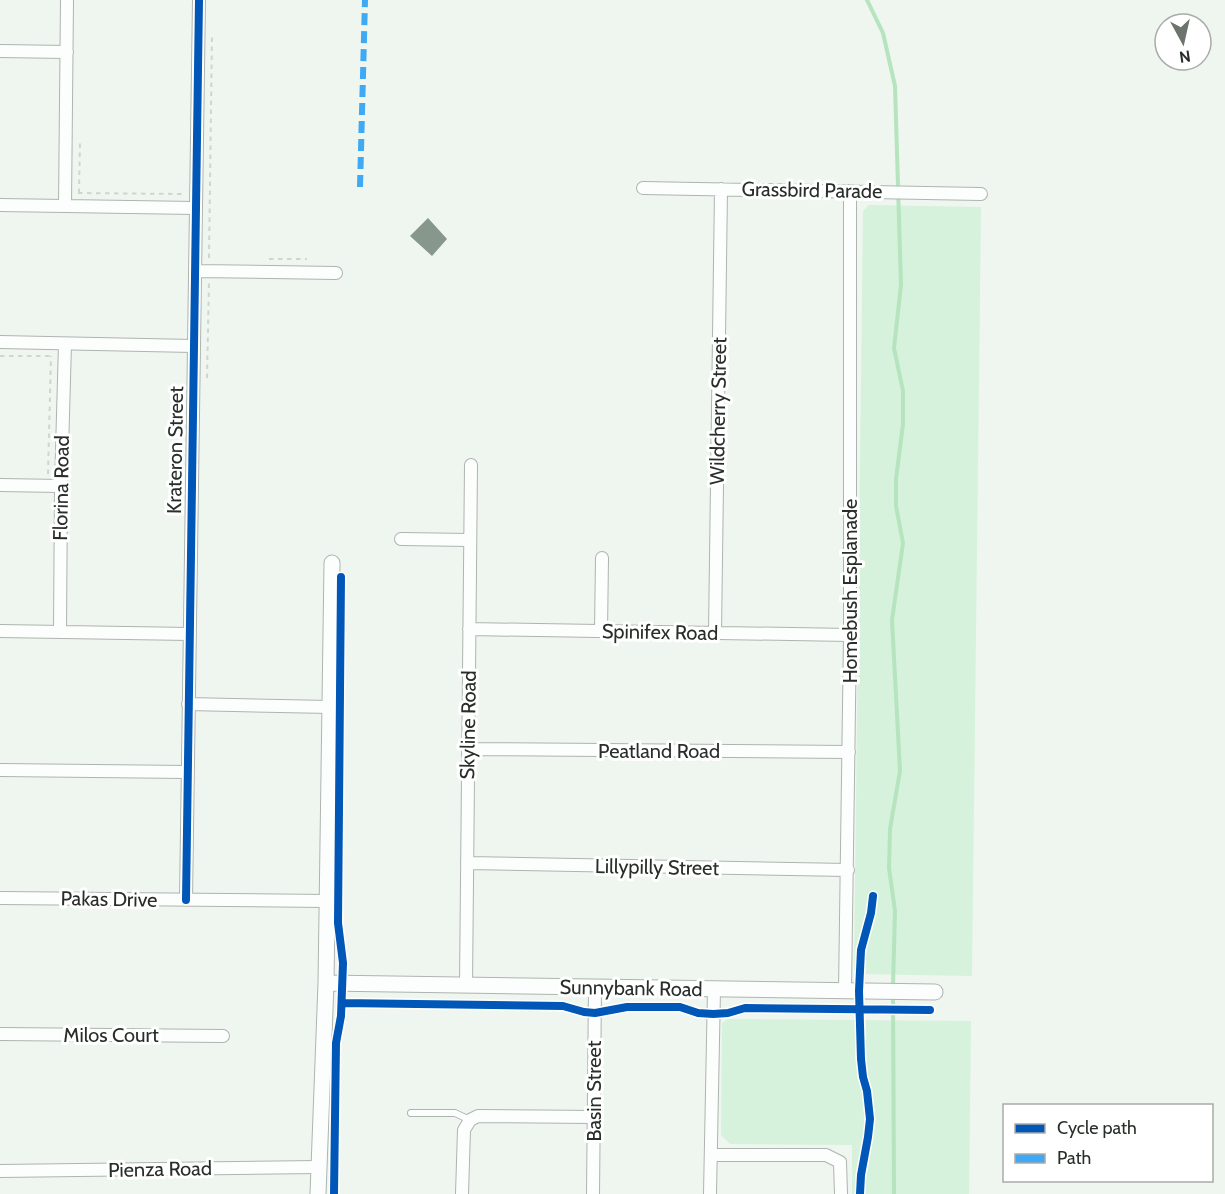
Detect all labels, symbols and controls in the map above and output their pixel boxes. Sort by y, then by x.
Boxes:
north arrow [1153,12,1213,72]
text: N [1178,46,1192,67]
street label: Grassbird Parade [742,177,882,203]
street label: Wildcherry Street [705,337,731,485]
street label: Krateron Street [162,386,188,514]
street label: Florina Road [48,435,74,541]
street label: Homebush Esplanade [838,499,862,683]
street label: Spinifex Road [602,619,718,645]
street label: Skyline Road [455,670,481,780]
street label: Peatland Road [598,739,720,763]
street label: Lillypilly Street [595,854,720,880]
street label: Pakas Drive [60,886,158,912]
street label: Sunnybank Road [559,975,703,1001]
street label: Milos Court [63,1023,159,1047]
street label: Basin Street [582,1040,606,1142]
legend [1003,1104,1213,1182]
text: Cycle path [1057,1117,1137,1139]
text: Path [1057,1147,1091,1169]
street label: Pienza Road [108,1156,212,1182]

